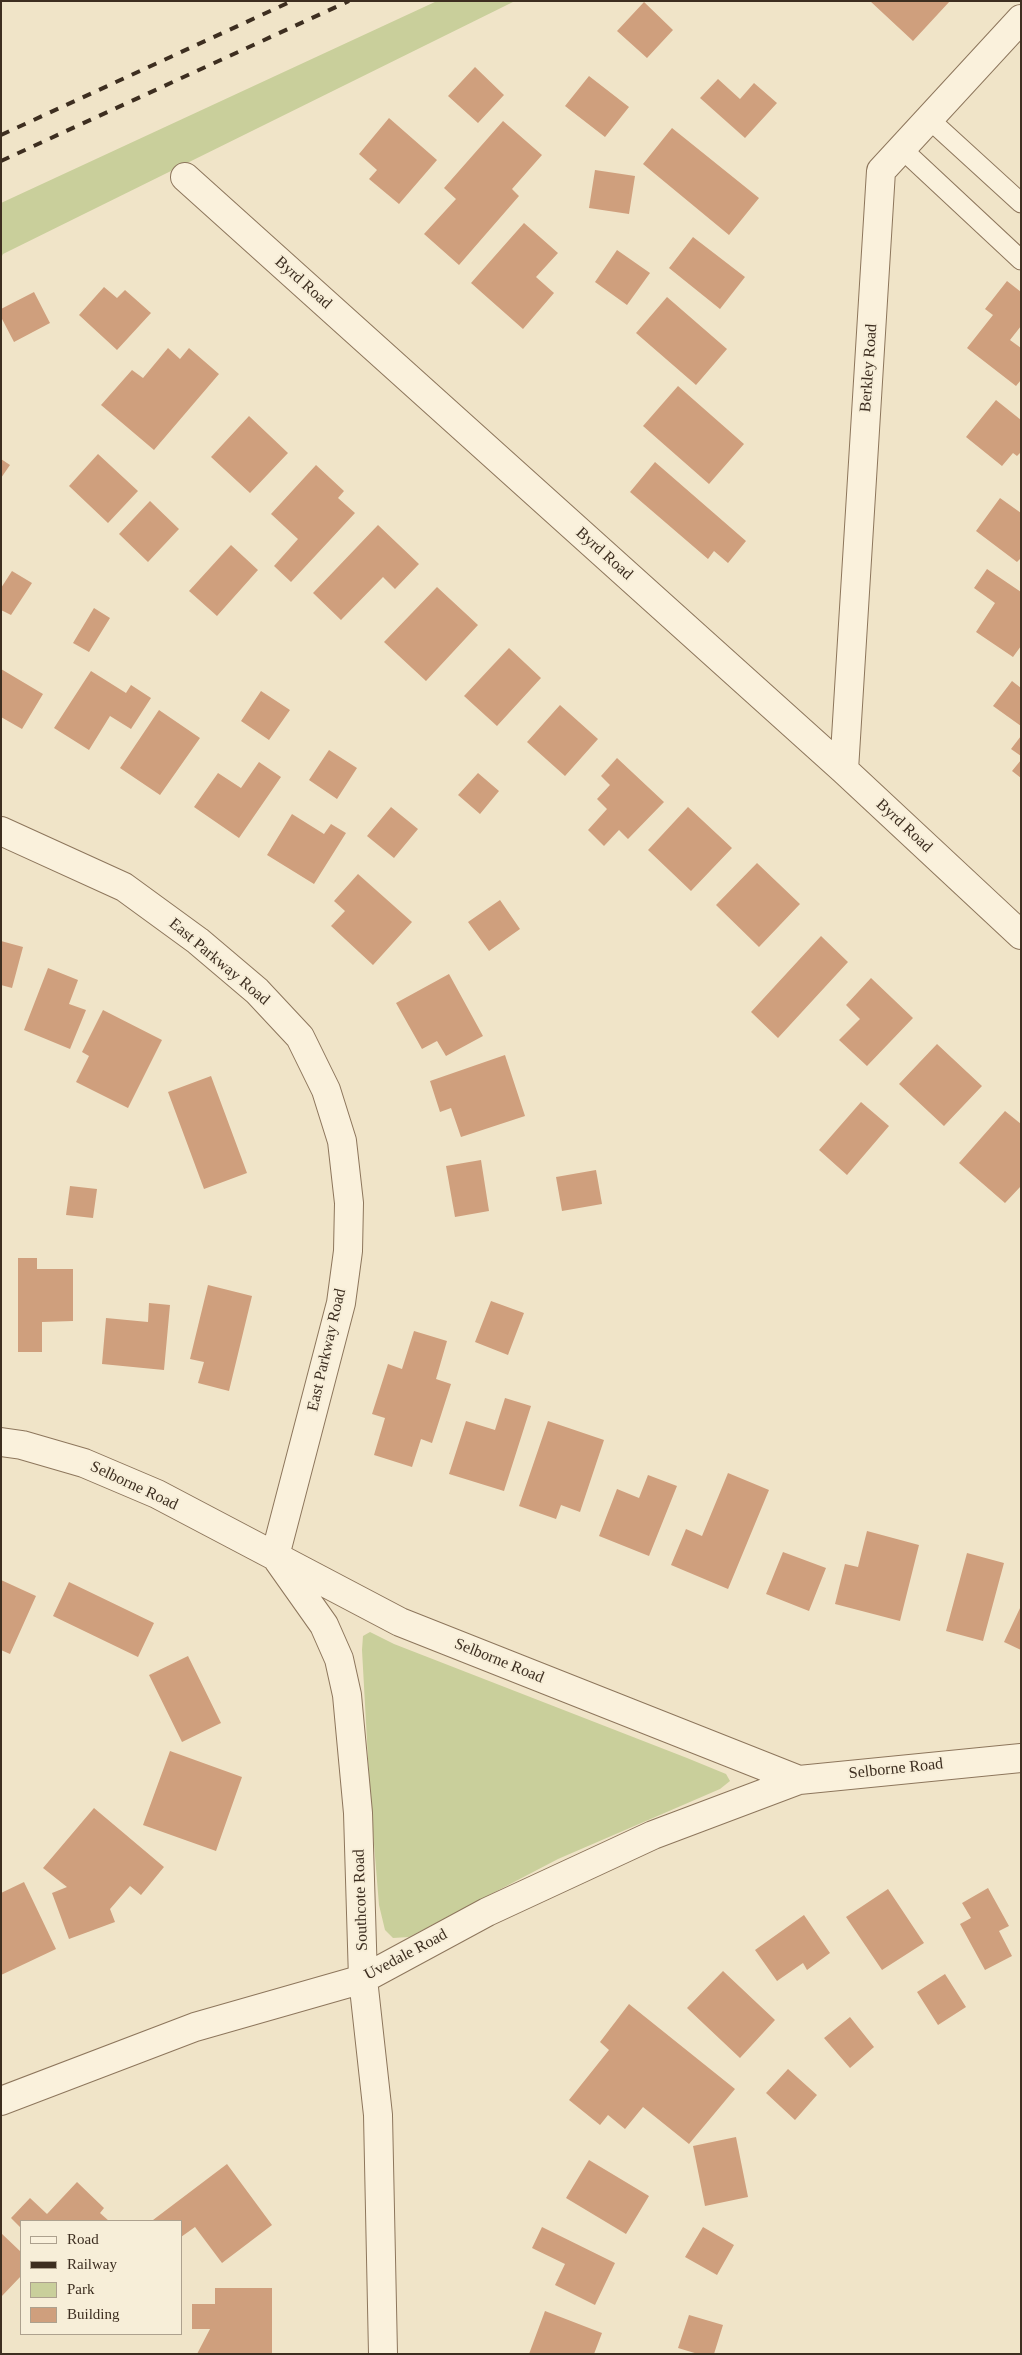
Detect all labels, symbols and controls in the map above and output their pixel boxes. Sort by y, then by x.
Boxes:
street label: Byrd Road [271,253,335,313]
street label: Berkley Road [856,323,882,413]
street label: Byrd Road [572,524,636,584]
street label: Byrd Road [872,795,936,857]
street label: East Parkway Road [165,914,273,1010]
street label: East Parkway Road [304,1287,350,1413]
street label: Selborne Road [87,1457,181,1515]
street label: Selborne Road [452,1634,546,1688]
street label: Selborne Road [848,1755,944,1783]
street label: Southcote Road [350,1849,372,1951]
street label: Uvedale Road [361,1925,451,1985]
legend [20,2220,182,2335]
text: Road [67,2231,99,2247]
text: Railway [67,2256,117,2272]
text: Park [67,2281,95,2297]
text: Building [67,2306,120,2322]

